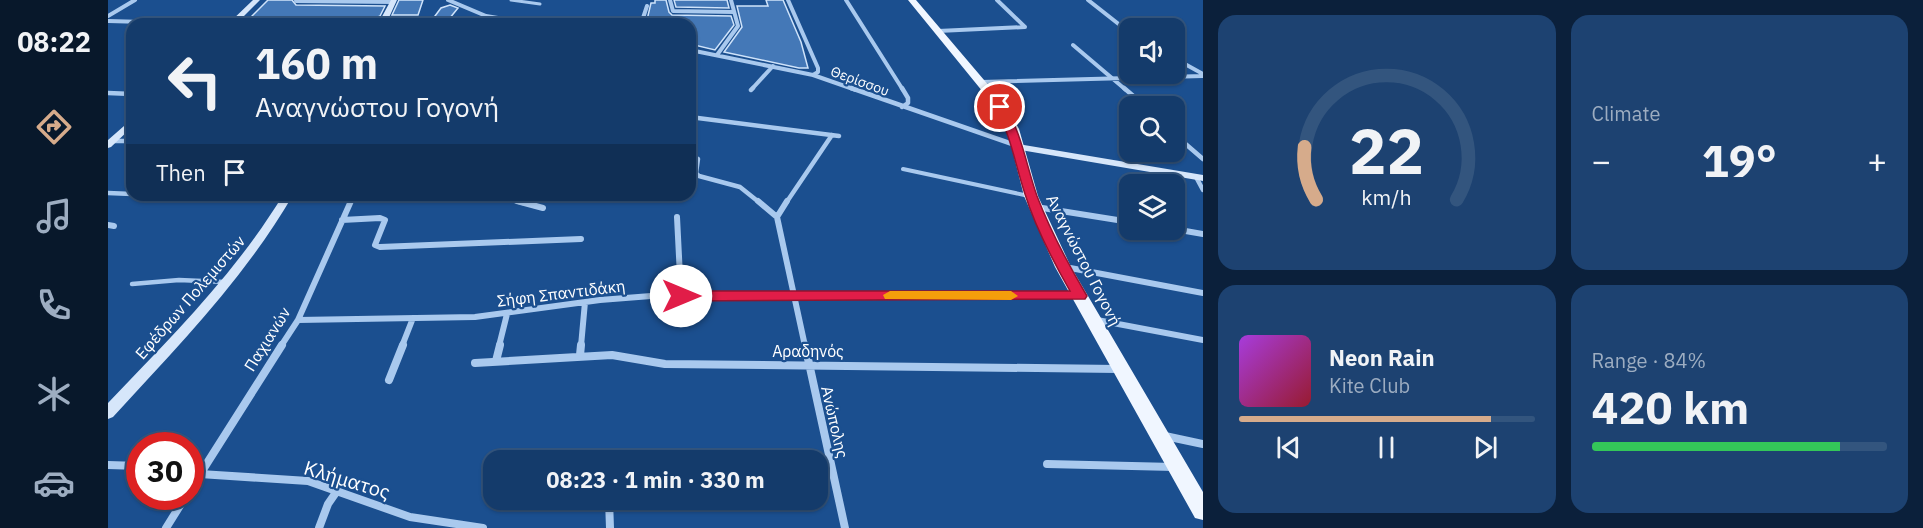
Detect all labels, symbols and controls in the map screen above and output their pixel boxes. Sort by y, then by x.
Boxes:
map controls [1119,18,1185,240]
button: sound [1119,18,1185,84]
text: 08:22 [17,24,91,59]
text: 160 m [255,36,378,91]
icon: left [156,42,234,120]
street label: Θερίσσου [828,62,892,100]
pin [974,81,1025,132]
text: Αναγνώστου Γογονή [255,89,499,124]
icon: arrive [983,90,1016,123]
button: search [1119,96,1185,162]
text: Climate [1592,100,1660,127]
icon: directions [33,106,75,148]
text: 22 [1349,110,1424,191]
text: 19° [1702,131,1777,189]
text: − [1592,139,1611,182]
text: + [1867,139,1887,182]
icon: arrive [218,156,251,189]
text: Then [156,158,206,187]
button: layers [1119,174,1185,240]
text: km/h [1362,183,1412,211]
street label: Αναγνώστου Γογονή [1042,191,1126,329]
icon: music [33,195,75,237]
street label: Εφέδρων Πολεμιστών [131,231,249,363]
position arrow [649,264,713,328]
street label: Σήφη Σπαντιδάκη [496,275,626,311]
icon: phone [33,284,75,326]
street label: Παχιανών [239,303,295,375]
street label: Αραδηνός [772,341,844,361]
text: Neon Rain [1329,343,1435,372]
text: Range · 84% [1592,347,1706,374]
text: Kite Club [1329,372,1410,399]
icon: climate [33,373,75,415]
text: 420 km [1592,378,1749,436]
street label: Ανώπολης [817,384,853,460]
icon: previous [1272,431,1305,464]
icon: pause [1370,431,1403,464]
icon: next [1469,431,1502,464]
speed limit sign: 30 [126,432,204,510]
street label: Κλήματος [301,454,394,505]
icon: car [33,462,75,504]
text: 08:23 · 1 min · 330 m [546,465,765,494]

